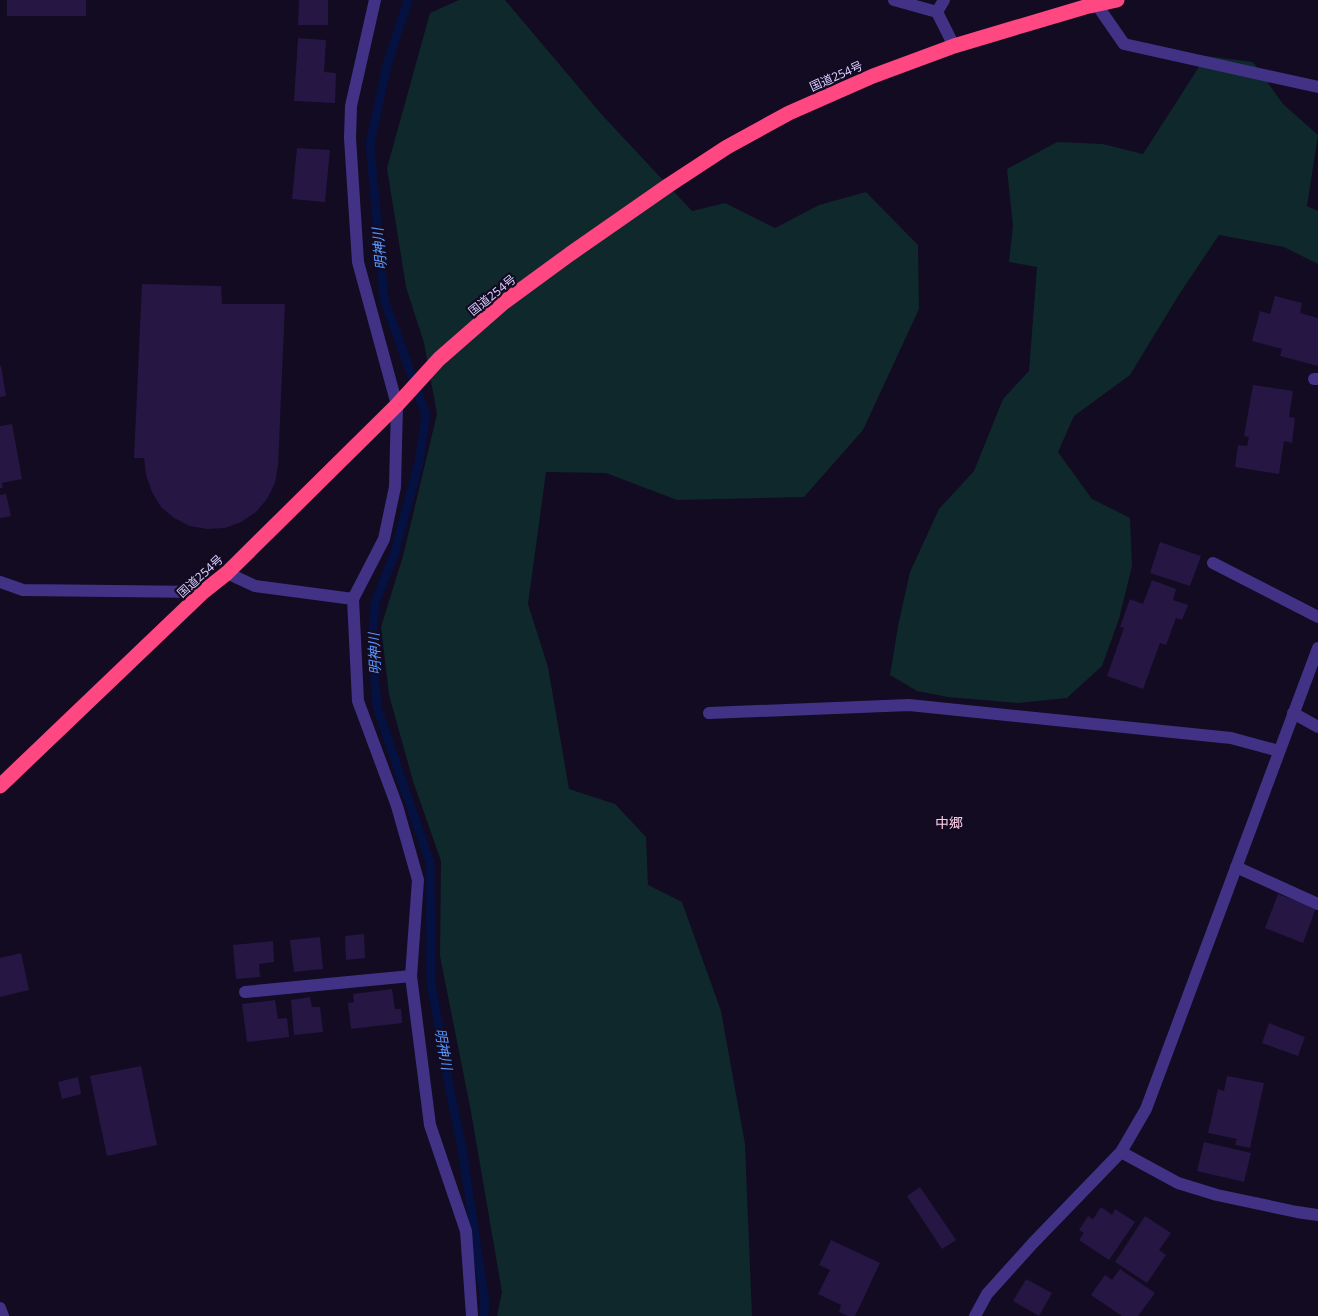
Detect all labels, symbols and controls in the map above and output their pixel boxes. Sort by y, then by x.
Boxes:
street label: 国道254号 [807,57,865,95]
water label: 明神川 [368,225,390,271]
street label: 国道254号 [465,271,519,319]
street label: 国道254号 [173,551,227,601]
water label: 明神川 [364,631,384,675]
district label: 中郷 [935,813,963,832]
water label: 明神川 [431,1027,457,1073]

